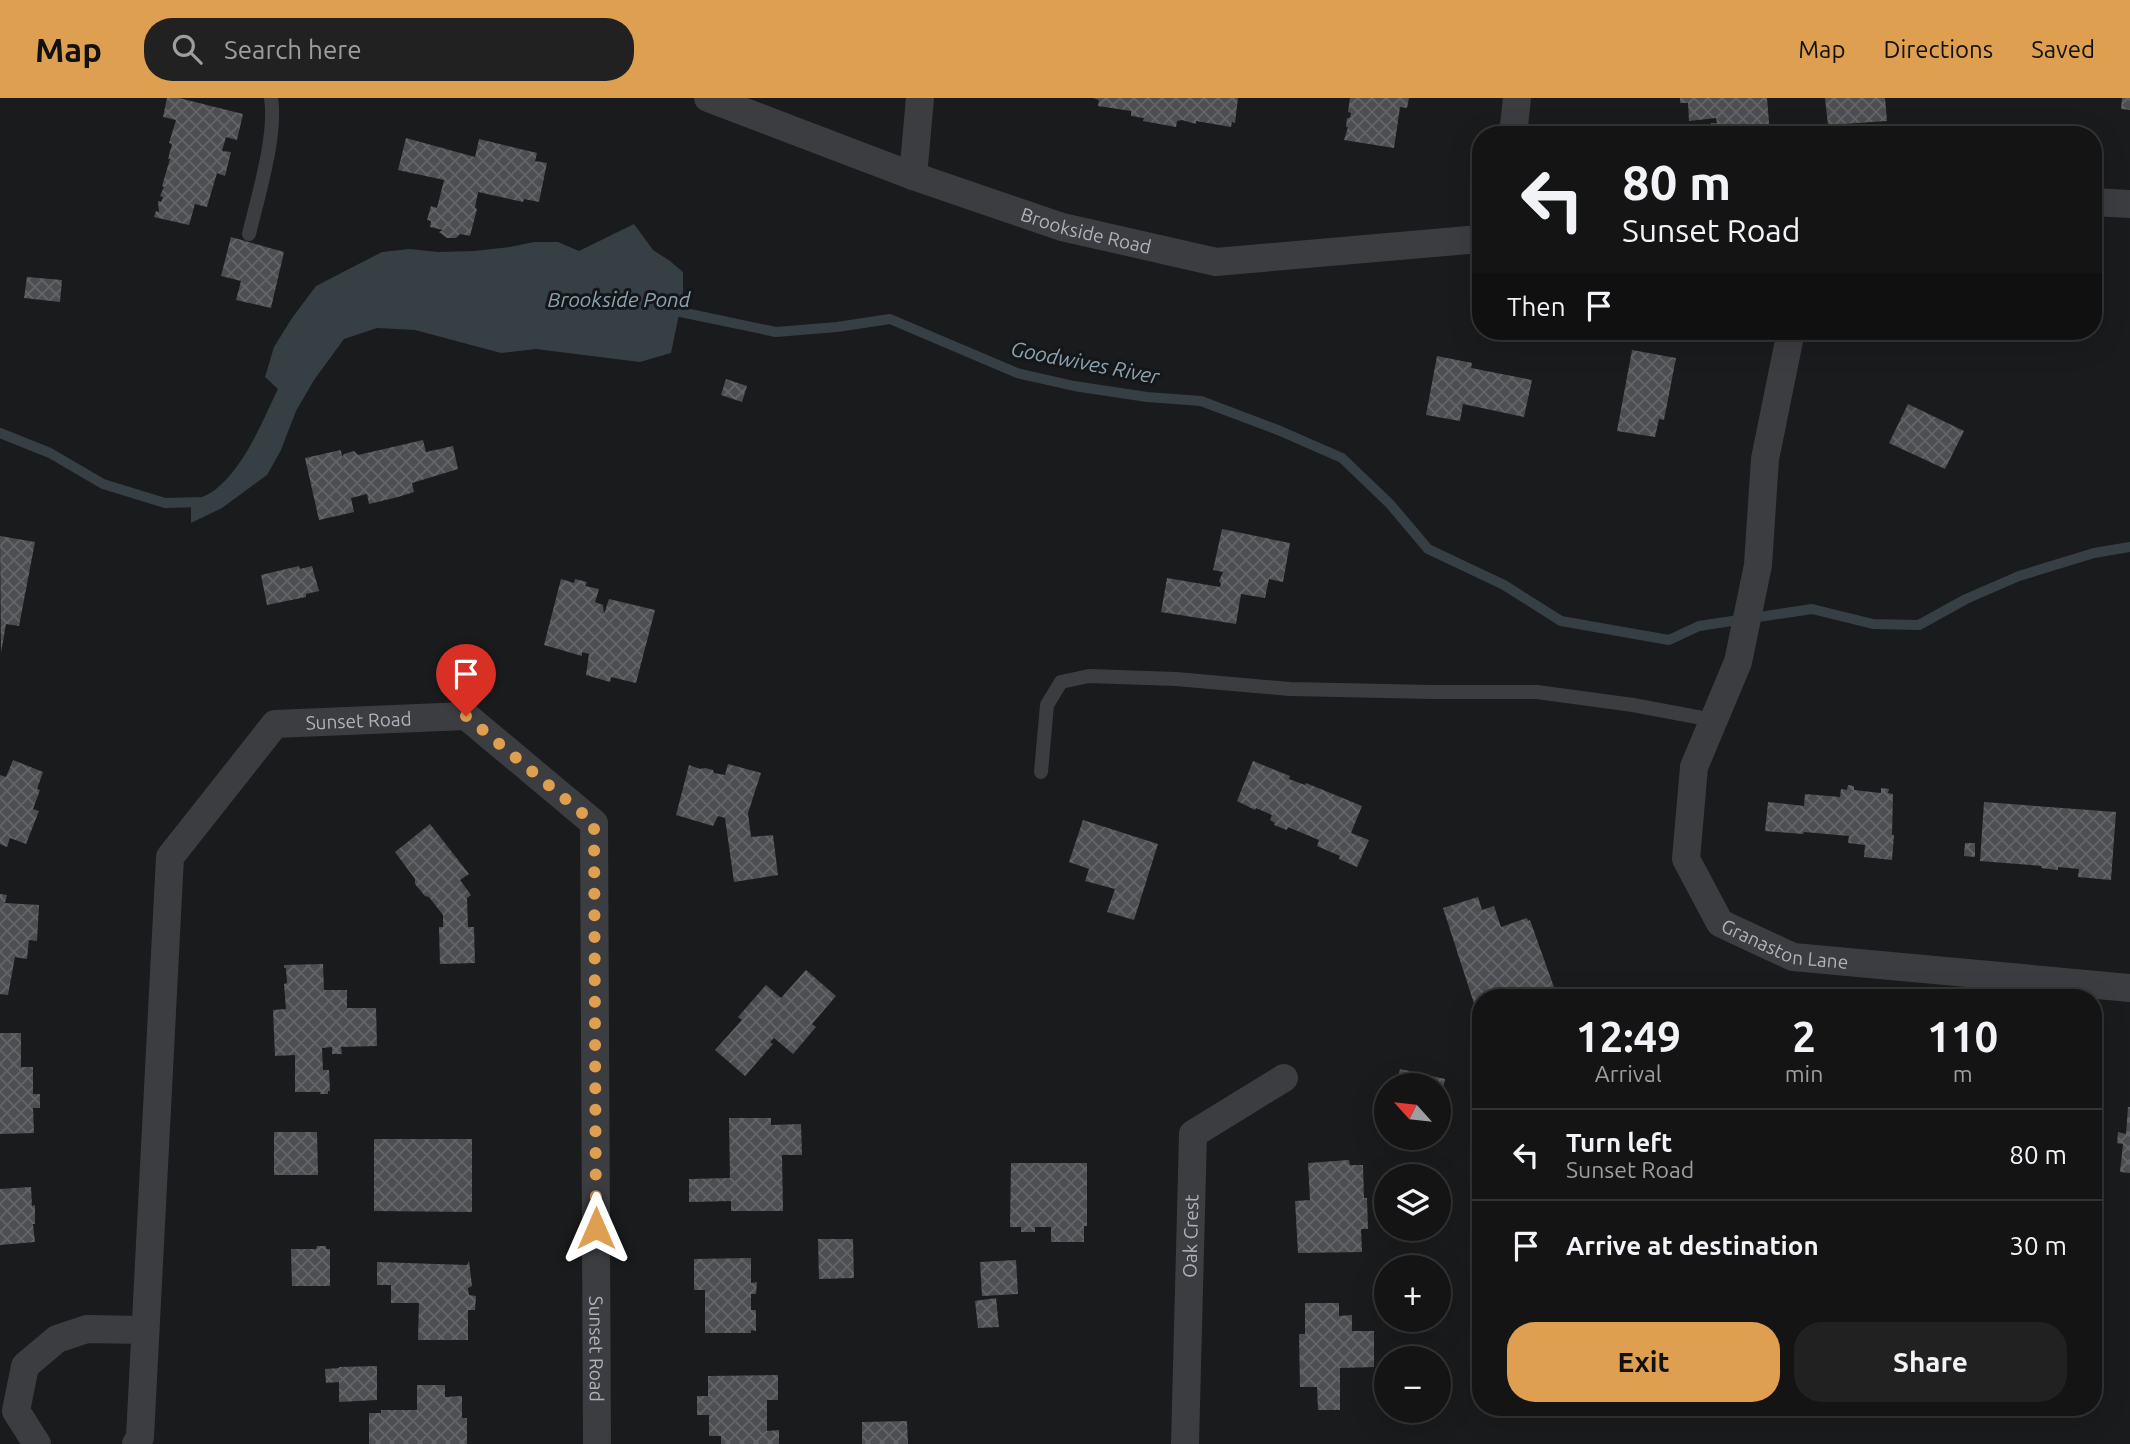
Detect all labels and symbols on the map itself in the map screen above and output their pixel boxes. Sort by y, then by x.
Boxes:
street label: Brookside Road [1018,203,1153,258]
water label: Brookside Pond [548,287,692,311]
water label: Goodwives River [1009,336,1162,388]
pin [436,644,496,716]
street label: Sunset Road [305,707,412,734]
street label: Granaston Lane [1718,914,1849,973]
north arrow [1374,1073,1451,1150]
position arrow [559,1191,633,1265]
street label: Oak Crest [1178,1193,1202,1278]
street label: Sunset Road [585,1296,608,1402]

